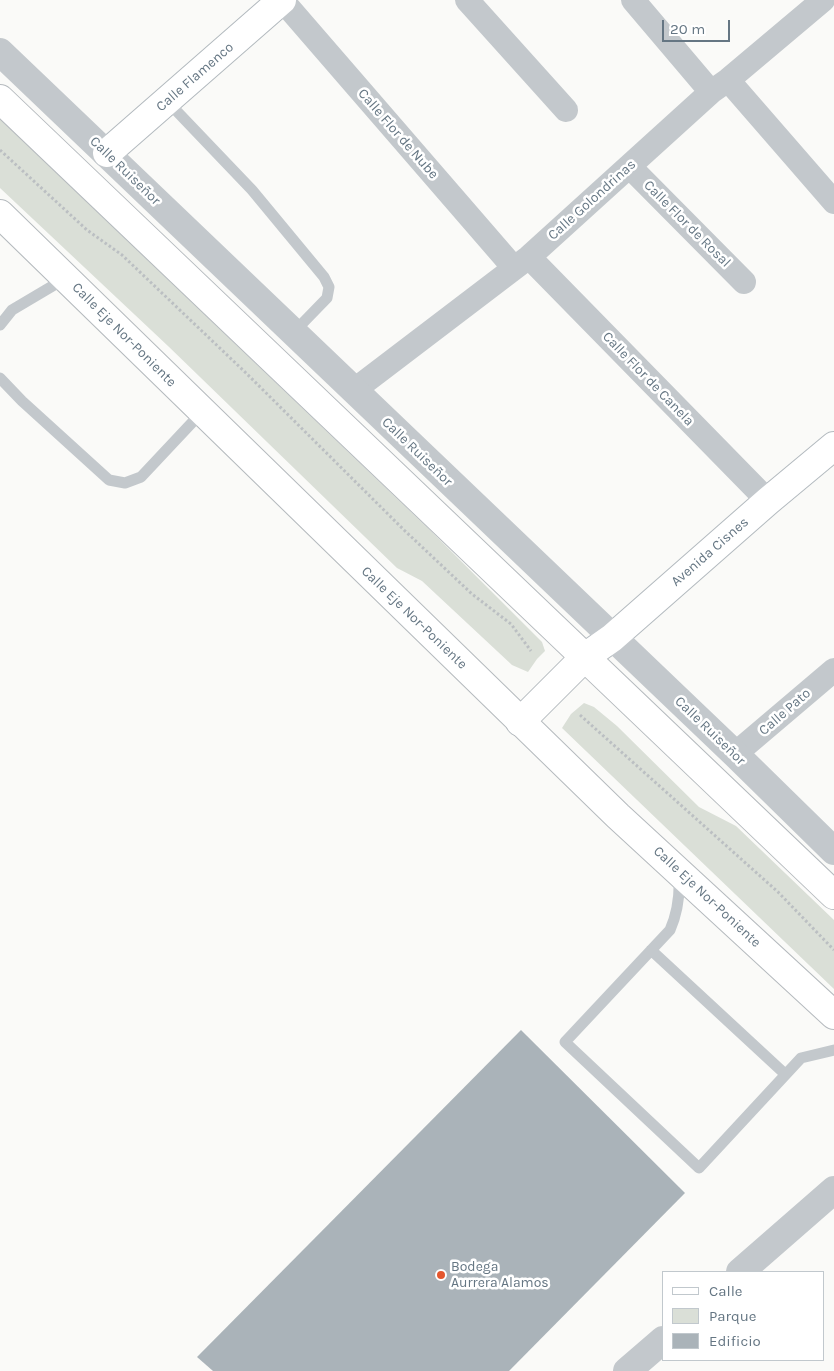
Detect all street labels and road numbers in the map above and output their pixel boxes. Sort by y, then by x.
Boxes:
street label: Calle Flamenco [153,39,237,115]
street label: Calle Flor de Nube [354,85,442,183]
street label: Calle Ruiseñor [86,133,164,209]
street label: Calle Golondrinas [545,156,639,244]
street label: Calle Flor de Rosal [640,177,734,271]
street label: Calle Eje Nor-Poniente [68,279,180,391]
street label: Calle Flor de Canela [599,328,697,430]
street label: Calle Ruiseñor [378,414,456,490]
street label: Avenida Cisnes [668,514,752,590]
street label: Calle Eje Nor-Poniente [358,563,470,673]
street label: Calle Pato [756,685,814,739]
street label: Calle Ruiseñor [671,693,749,769]
street label: Calle Eje Nor-Poniente [650,843,764,951]

